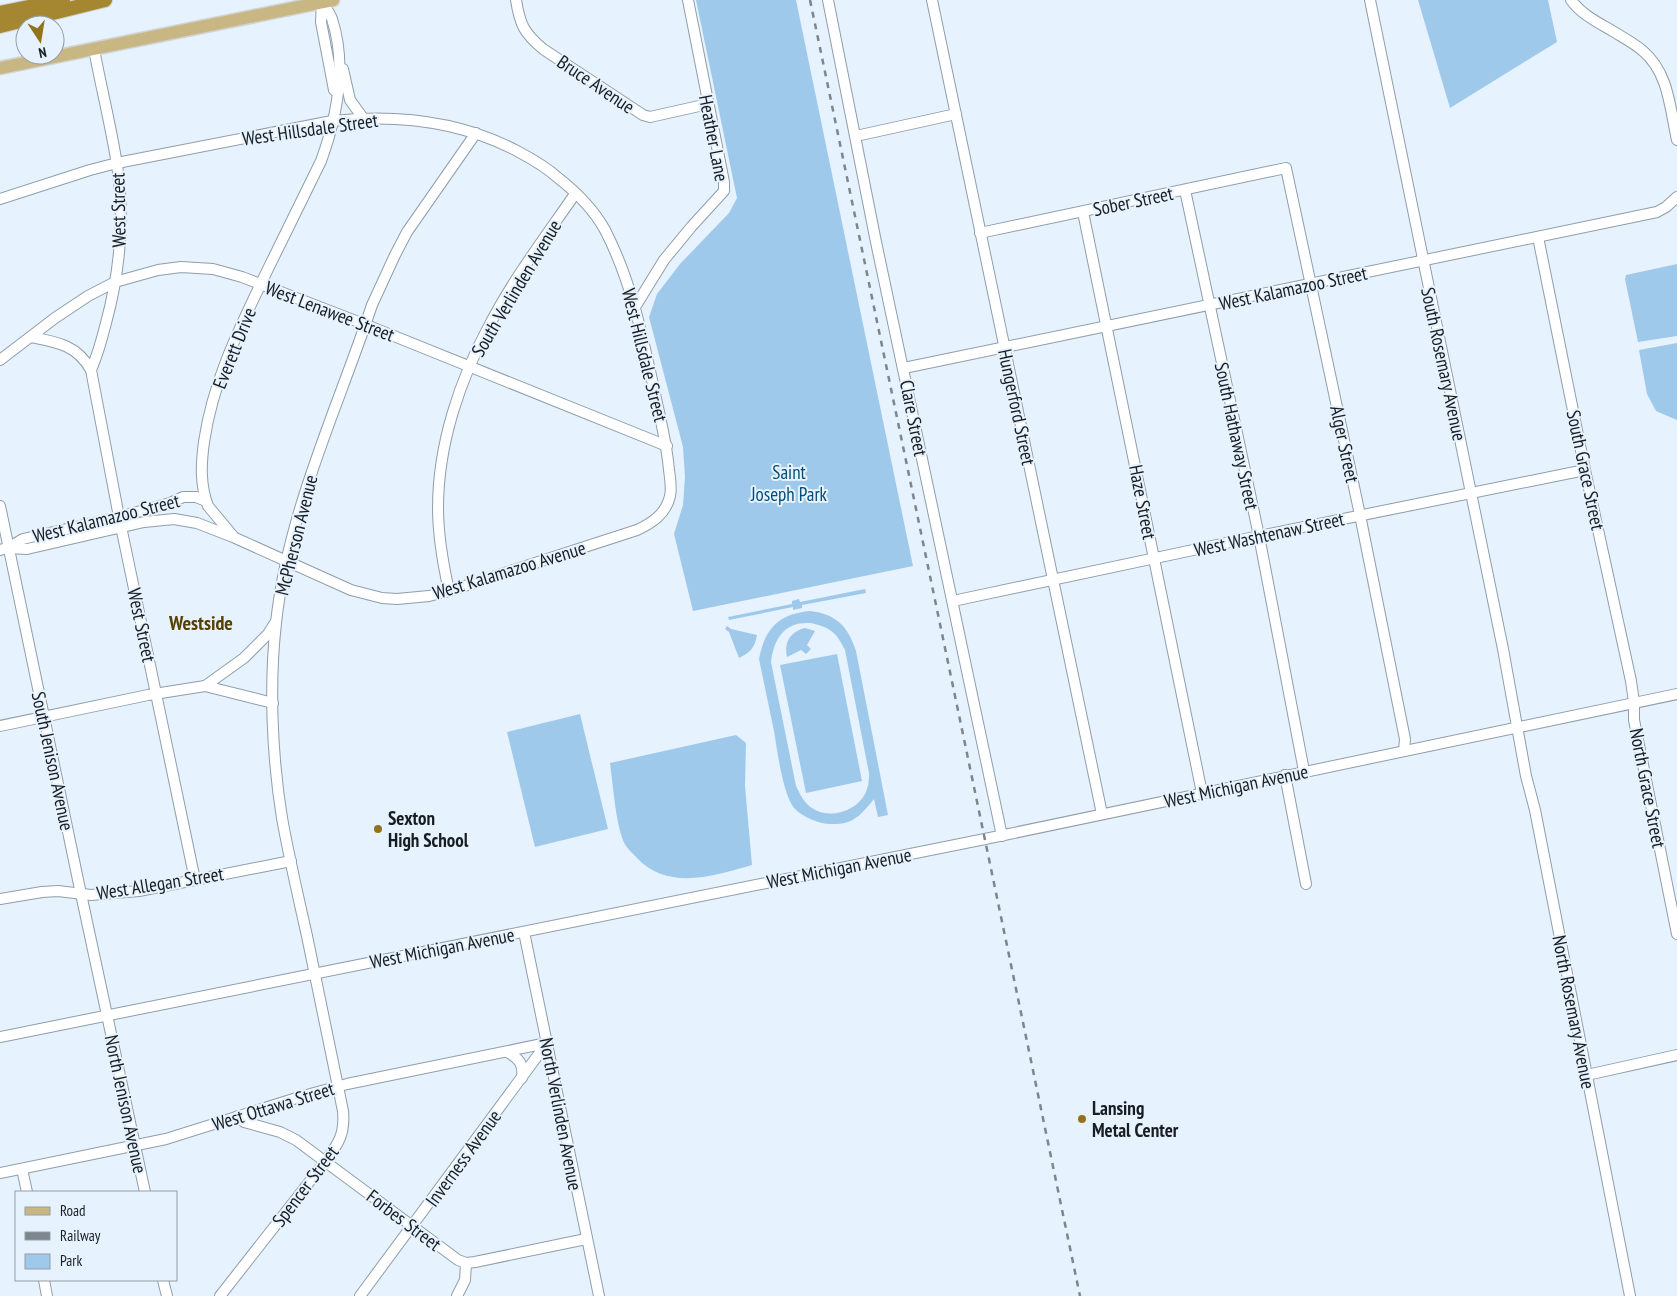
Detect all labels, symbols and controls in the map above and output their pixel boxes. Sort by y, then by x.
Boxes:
north arrow [15,15,65,65]
text: N [37,43,48,62]
street label: Bruce Avenue [553,49,639,119]
street label: Heather Lane [694,93,734,183]
street label: West Hillsdale Street [241,108,380,150]
street label: West Street [105,172,131,248]
street label: Sober Street [1091,181,1176,221]
street label: South Verlinden Avenue [466,215,566,361]
street label: West Kalamazoo Street [1217,260,1370,315]
street label: West Lenawee Street [262,275,399,347]
street label: South Rosemary Avenue [1416,285,1472,443]
street label: West Hillsdale Street [617,286,673,425]
street label: Everett Drive [207,304,261,392]
street label: Hungerford Street [993,347,1041,468]
street label: South Hathaway Street [1210,360,1264,513]
street label: Clare Street [895,378,933,459]
street label: Alger Street [1325,403,1365,485]
street label: South Grace Street [1562,408,1611,533]
park label: Saint Joseph Park [750,460,828,506]
street label: Haze Street [1124,463,1162,542]
street label: McPherson Avenue [269,472,323,598]
street label: West Kalamazoo Street [30,488,183,548]
street label: West Washtenaw Street [1192,506,1347,562]
street label: West Kalamazoo Avenue [430,535,589,605]
street label: West Street [122,586,162,665]
district label: Westside [168,610,233,636]
street label: South Jenison Avenue [27,689,79,833]
street label: North Grace Street [1625,726,1672,851]
street label: West Michigan Avenue [1162,759,1310,813]
place label: Sexton High School [388,806,469,852]
marker: Sexton High School [372,823,384,835]
street label: West Michigan Avenue [765,842,913,894]
street label: West Allegan Street [95,861,226,905]
street label: West Michigan Avenue [368,922,516,974]
street label: North Rosemary Avenue [1547,933,1601,1091]
street label: North Jenison Avenue [100,1032,152,1176]
street label: North Verlinden Avenue [534,1036,588,1193]
street label: West Ottawa Street [209,1076,338,1136]
place label: Lansing Metal Center [1092,1096,1179,1142]
street label: Inverness Avenue [420,1105,506,1211]
marker: Lansing Metal Center [1076,1113,1088,1125]
street label: Spencer Street [267,1140,344,1231]
street label: Forbes Street [362,1184,447,1256]
legend [15,1191,178,1281]
text: Road [60,1201,86,1220]
text: Railway [60,1226,101,1245]
text: Park [60,1251,82,1270]

